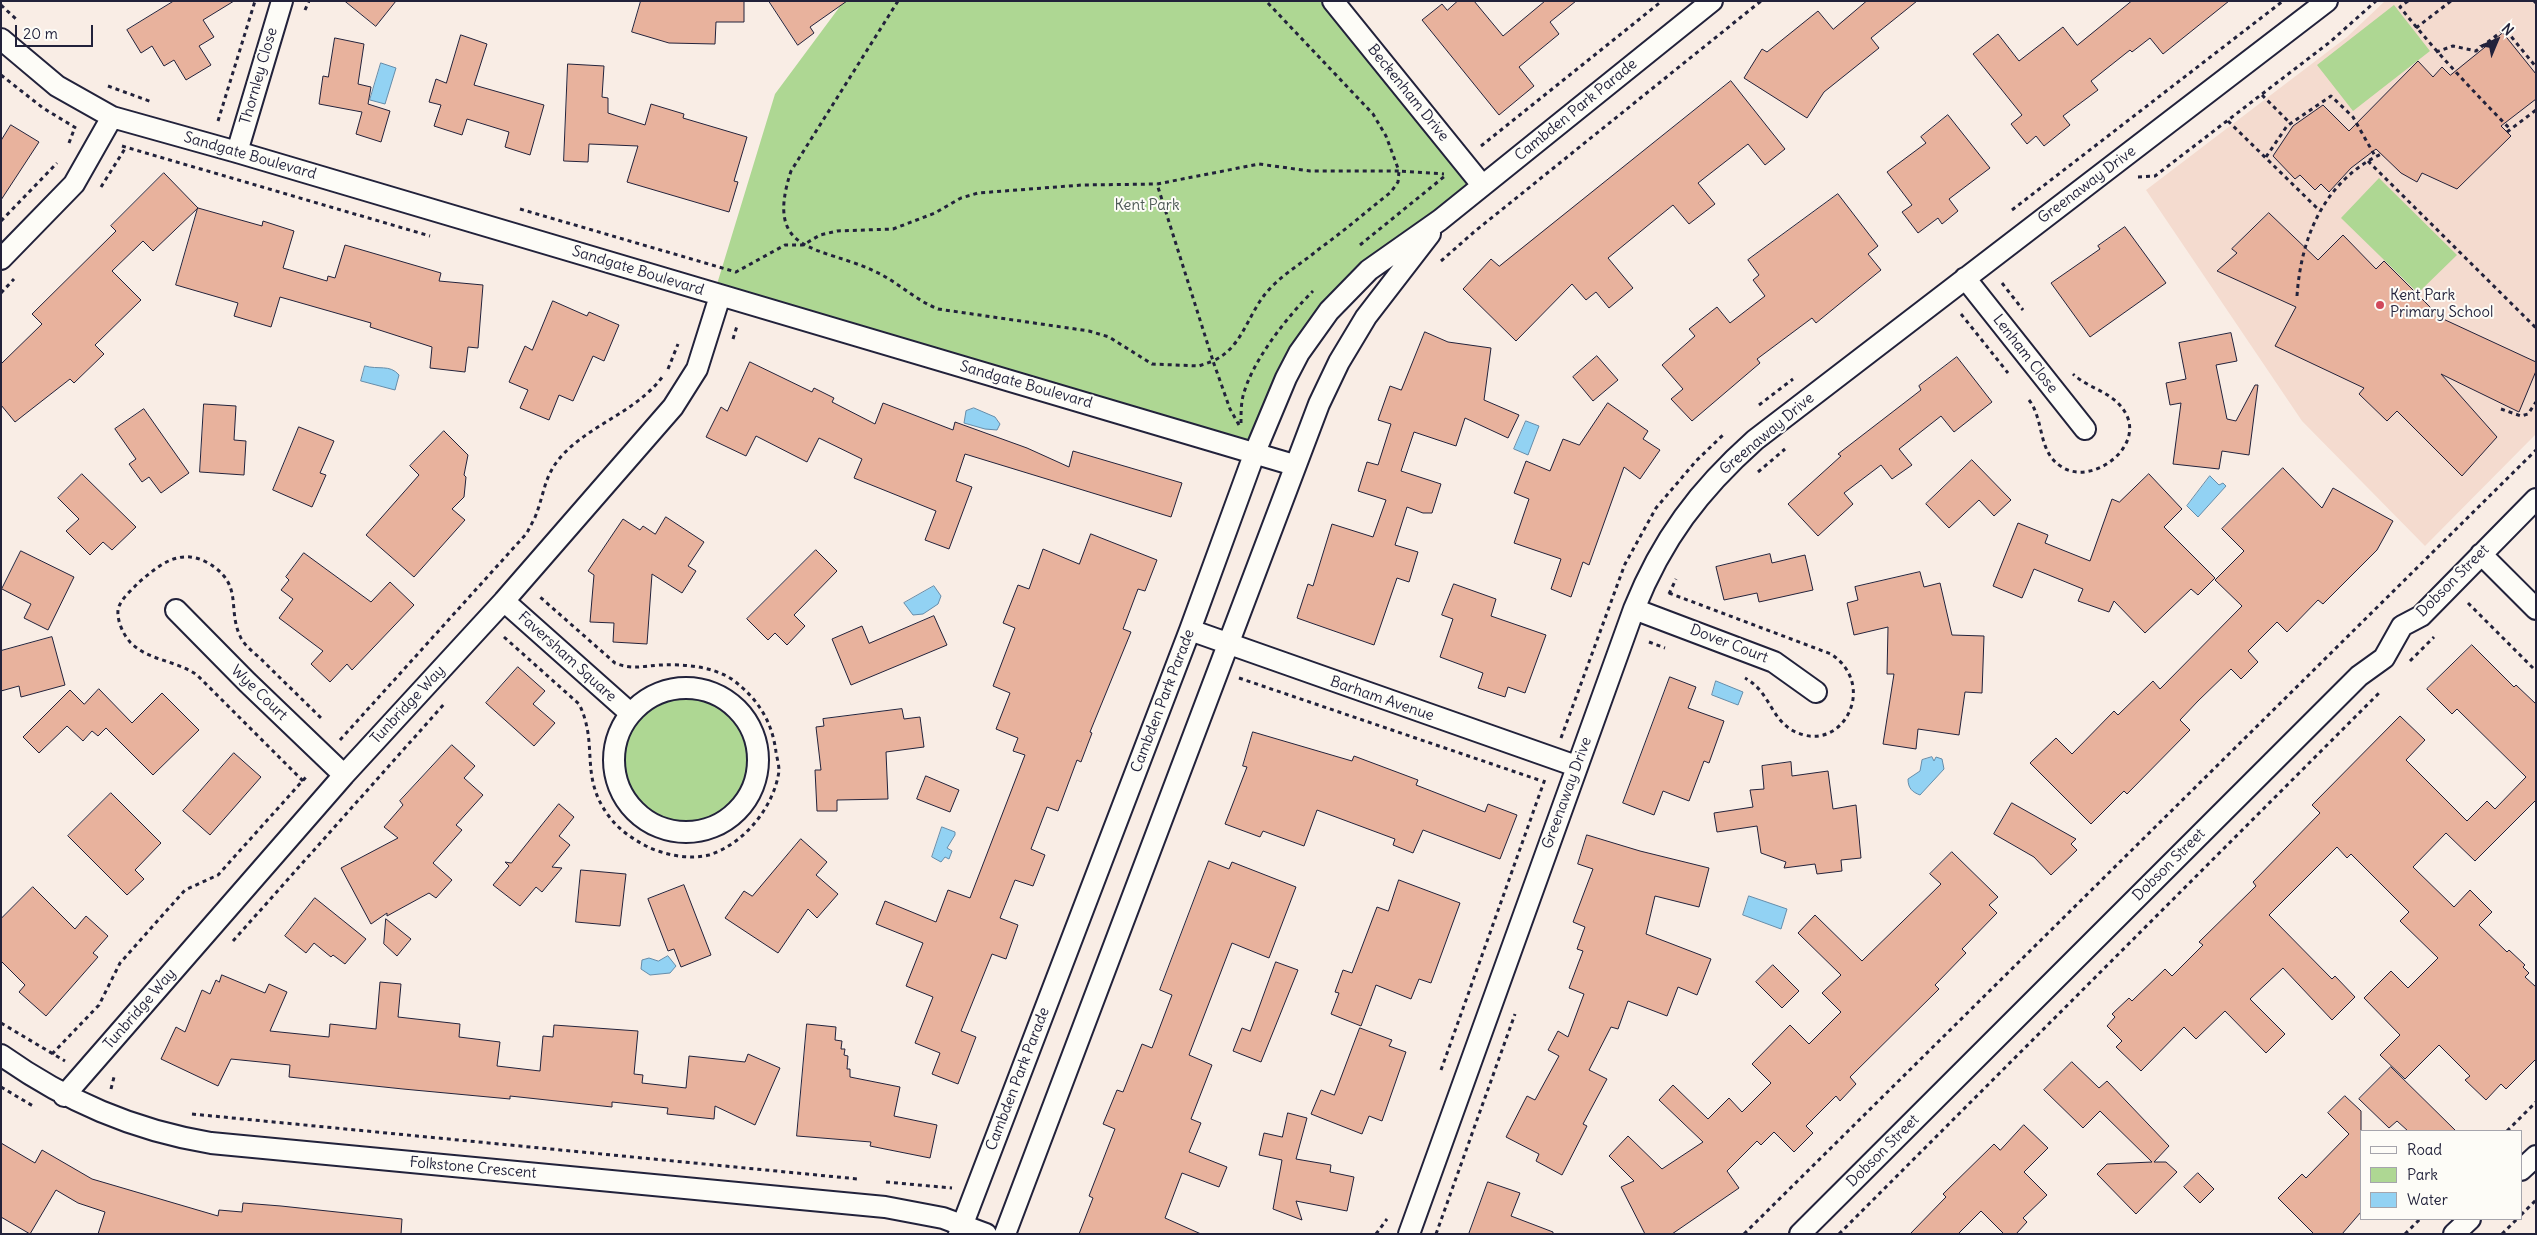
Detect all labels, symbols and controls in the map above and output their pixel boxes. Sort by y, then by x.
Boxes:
scale bar [18,15,95,47]
north arrow [2472,15,2522,65]
text: N [2498,20,2517,39]
text: 20 m [23,24,58,43]
street label: Thornley Close [237,26,281,126]
street label: Beckenham Drive [1363,41,1453,145]
street label: Cambden Park Parade [1511,55,1641,165]
street label: Sandgate Boulevard [182,128,318,184]
street label: Greenaway Drive [2035,142,2139,228]
park label: Kent Park [1114,197,1180,215]
street label: Sandgate Boulevard [570,242,706,300]
place label: Kent Park Primary School [2390,287,2493,322]
marker: Kent Park Primary School [2374,299,2386,311]
street label: Lenham Close [1989,311,2061,397]
street label: Sandgate Boulevard [958,357,1094,413]
street label: Greenaway Drive [1716,389,1818,479]
street label: Dobson Street [2413,541,2493,621]
street label: Faversham Square [514,608,620,706]
street label: Dover Court [1687,621,1771,667]
street label: Cambden Park Parade [1127,627,1199,775]
street label: Wye Court [227,662,291,724]
street label: Tunbridge Way [367,662,449,748]
street label: Barham Avenue [1328,673,1436,725]
street label: Greenaway Drive [1538,735,1596,851]
street label: Dobson Street [2129,825,2209,905]
street label: Tunbridge Way [100,965,180,1053]
street label: Cambden Park Parade [982,1005,1054,1153]
street label: Dobson Street [1843,1111,1923,1191]
legend [2360,1130,2522,1220]
text: Road [2407,1140,2442,1159]
street label: Folkstone Crescent [409,1153,537,1183]
text: Park [2407,1165,2438,1184]
text: Water [2407,1190,2448,1209]

